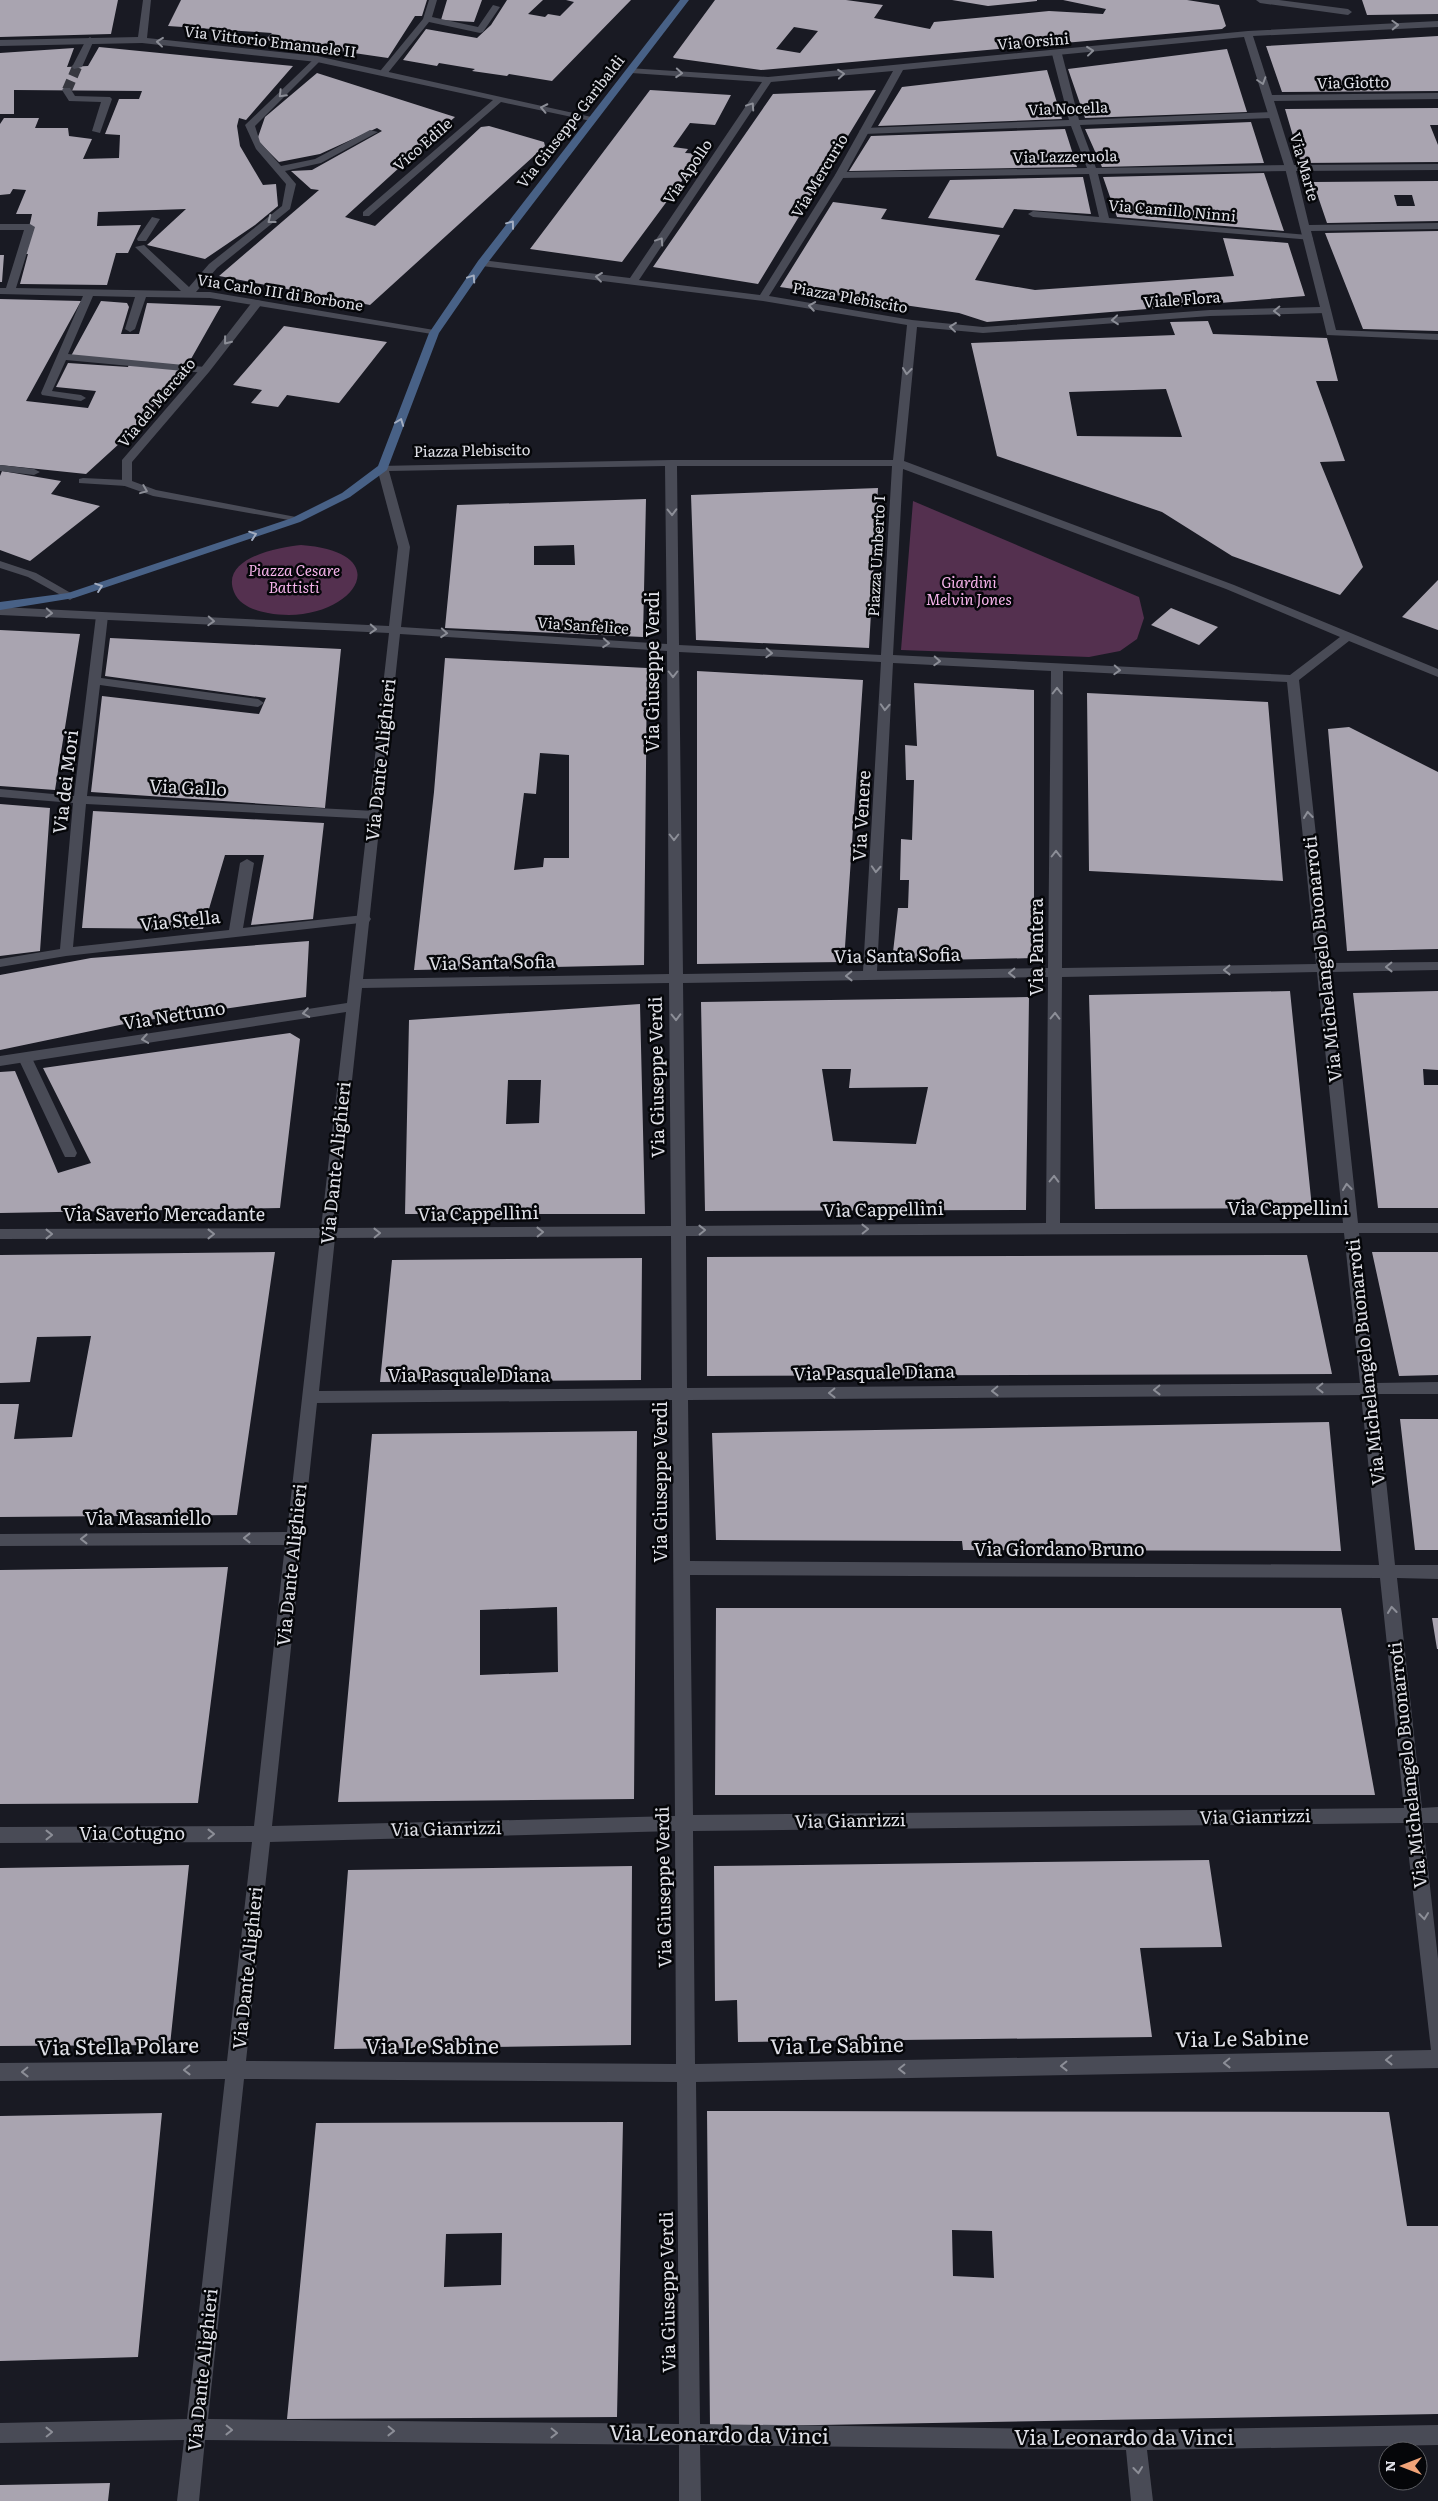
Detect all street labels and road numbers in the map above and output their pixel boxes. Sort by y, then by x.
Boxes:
street label: Via Vittorio Emanuele II [183,19,358,62]
street label: Via Orsini [996,26,1070,55]
street label: Via Giuseppe Garibaldi [510,50,629,193]
street label: Via Giotto [1316,69,1390,94]
street label: Via Nocella [1027,95,1110,120]
street label: Vico Edile [388,112,457,176]
street label: Via Mercurio [785,129,853,222]
street label: Via Marte [1285,130,1326,204]
street label: Via Apollo [656,134,717,208]
street label: Via Lazzeruola [1012,143,1119,168]
street label: Via Camillo Ninni [1107,192,1237,227]
street label: Via Carlo III di Borbone [195,267,365,316]
street label: Piazza Plebiscito [791,275,910,318]
street label: Viale Flora [1143,284,1222,313]
street label: Via del Mercato [111,352,200,452]
street label: Piazza Plebiscito [413,437,531,462]
street label: Piazza Umberto I [861,495,890,617]
street label: Via Giuseppe Verdi [638,591,665,753]
street label: Via Sanfelice [536,610,630,639]
street label: Via Dante Alighieri [358,677,401,843]
street label: Via dei Mori [45,728,84,835]
street label: Via Venere [845,769,876,862]
street label: Via Gallo [148,771,228,802]
street label: Via Michelangelo Buonarroti [1295,835,1348,1084]
street label: Via Pantera [1022,897,1049,996]
street label: Via Stella [138,902,222,937]
street label: Via Santa Sofia [833,940,961,969]
street label: Via Santa Sofia [428,947,556,976]
street label: Via Nettuno [120,993,227,1036]
street label: Via Giuseppe Verdi [641,996,670,1158]
street label: Via Dante Alighieri [313,1080,356,1246]
street label: Via Cappellini [822,1194,944,1223]
street label: Via Cappellini [1227,1194,1349,1221]
street label: Via Cappellini [417,1198,539,1227]
street label: Via Saverio Mercadante [63,1200,265,1227]
street label: Via Michelangelo Buonarroti [1338,1238,1391,1487]
street label: Via Pasquale Diana [793,1357,956,1386]
street label: Via Pasquale Diana [388,1361,550,1388]
street label: Via Giuseppe Verdi [646,1401,673,1563]
street label: Via Dante Alighieri [269,1482,312,1648]
street label: Via Masaniello [85,1504,211,1531]
street label: Via Giordano Bruno [973,1535,1145,1562]
street label: Via Michelangelo Buonarroti [1380,1641,1433,1890]
street label: Via Gianrizzi [1199,1801,1311,1830]
street label: Via Gianrizzi [794,1805,906,1834]
street label: Via Giuseppe Verdi [648,1806,677,1968]
street label: Via Gianrizzi [390,1813,502,1842]
street label: Via Cotugno [79,1819,185,1846]
street label: Via Dante Alighieri [225,1885,268,2051]
street label: Via Le Sabine [1175,2020,1309,2053]
street label: Via Le Sabine [770,2027,904,2060]
street label: Via Stella Polare [37,2028,199,2061]
street label: Via Le Sabine [365,2029,499,2060]
street label: Via Giuseppe Verdi [652,2211,681,2373]
street label: Via Dante Alighieri [180,2287,223,2453]
street label: Via Leonardo da Vinci [609,2415,829,2450]
street label: Via Leonardo da Vinci [1014,2420,1234,2451]

